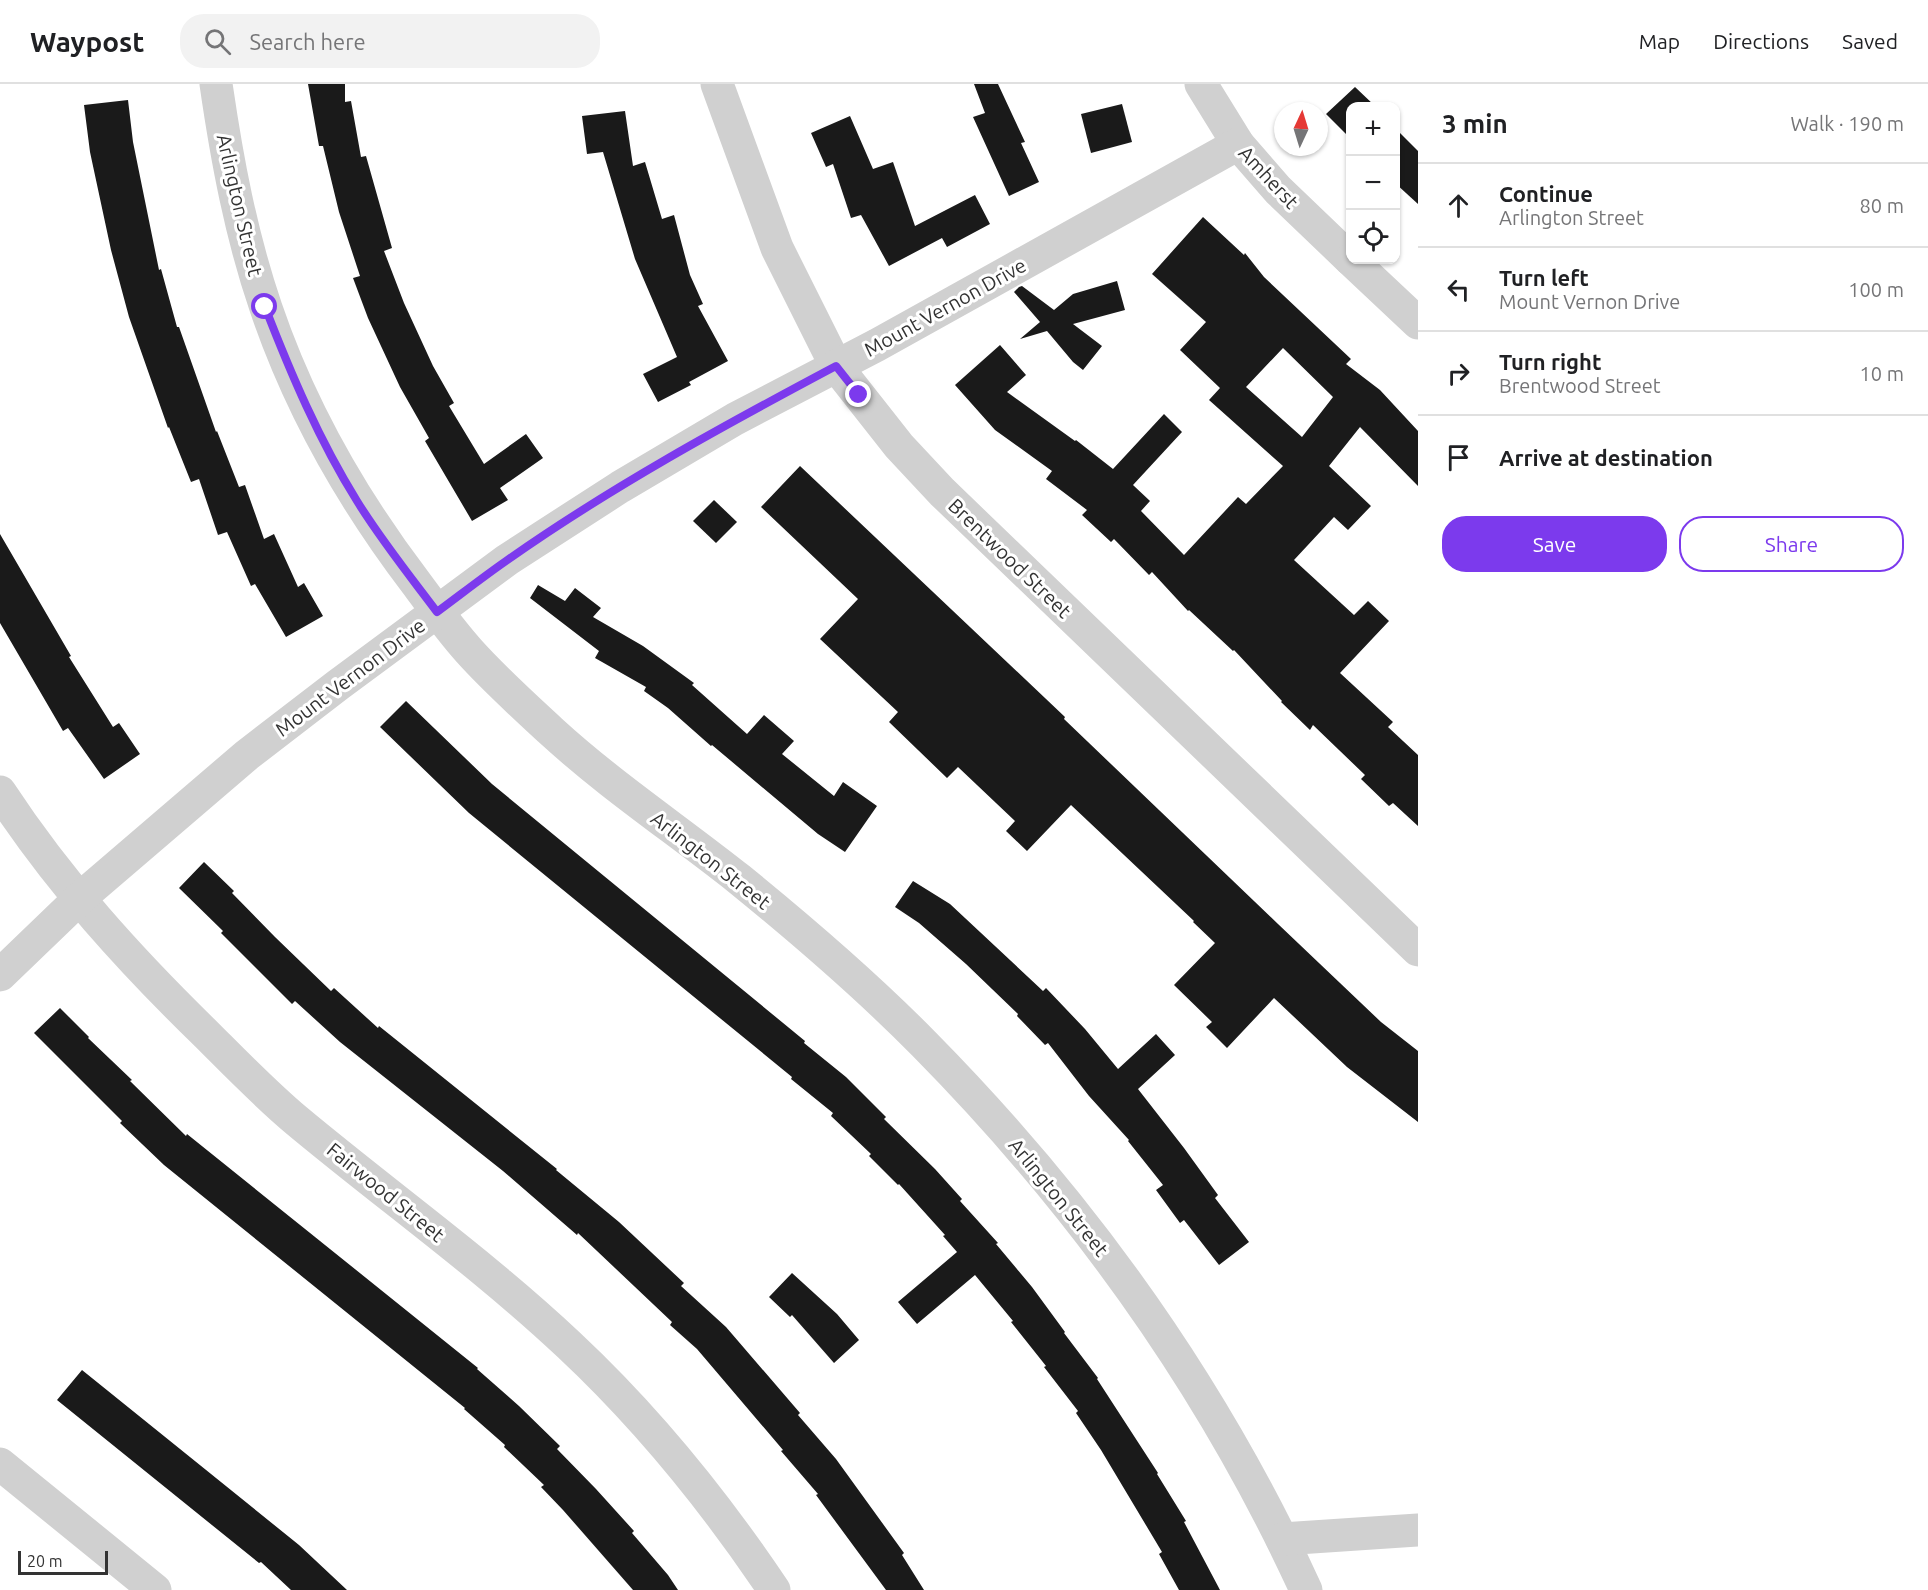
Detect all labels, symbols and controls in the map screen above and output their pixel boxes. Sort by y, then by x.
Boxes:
search box [180,14,600,68]
icon: search [201,25,234,58]
text: Waypost [30,26,144,57]
text: Search here [249,29,366,54]
text: Map [1639,29,1680,53]
text: Directions [1713,29,1809,53]
text: Saved [1842,29,1898,53]
north arrow [1274,102,1328,156]
map controls [1346,102,1400,264]
button: + [1346,102,1400,156]
text: 3 min [1442,109,1508,138]
text: Walk · 190 m [1791,112,1904,135]
street label: Arlington Street [212,132,268,278]
street label: Amherst [1234,141,1304,213]
button: − [1346,156,1400,210]
text: Continue [1499,181,1593,206]
icon: ahead [1442,189,1475,222]
text: 80 m [1860,194,1904,217]
text: Arlington Street [1499,206,1644,229]
button: locate [1346,210,1400,264]
street label: Mount Vernon Drive [860,253,1030,361]
text: Turn left [1499,265,1589,290]
icon: left [1442,273,1475,306]
text: 100 m [1848,278,1904,301]
text: Mount Vernon Drive [1499,290,1680,313]
route start [251,293,277,319]
text: Turn right [1499,349,1601,374]
icon: right [1442,357,1475,390]
text: 10 m [1860,362,1904,385]
text: Brentwood Street [1499,374,1661,397]
route end [845,381,871,407]
icon: arrive [1442,441,1475,474]
text: Arrive at destination [1499,445,1713,470]
street label: Brentwood Street [944,494,1076,623]
button: Save [1442,516,1667,572]
button: Share [1679,516,1904,572]
street label: Mount Vernon Drive [271,613,429,741]
street label: Arlington Street [647,806,775,914]
street label: Arlington Street [1004,1133,1114,1261]
street label: Fairwood Street [323,1138,449,1246]
scale bar [18,1548,108,1576]
text: 20 m [27,1552,63,1570]

